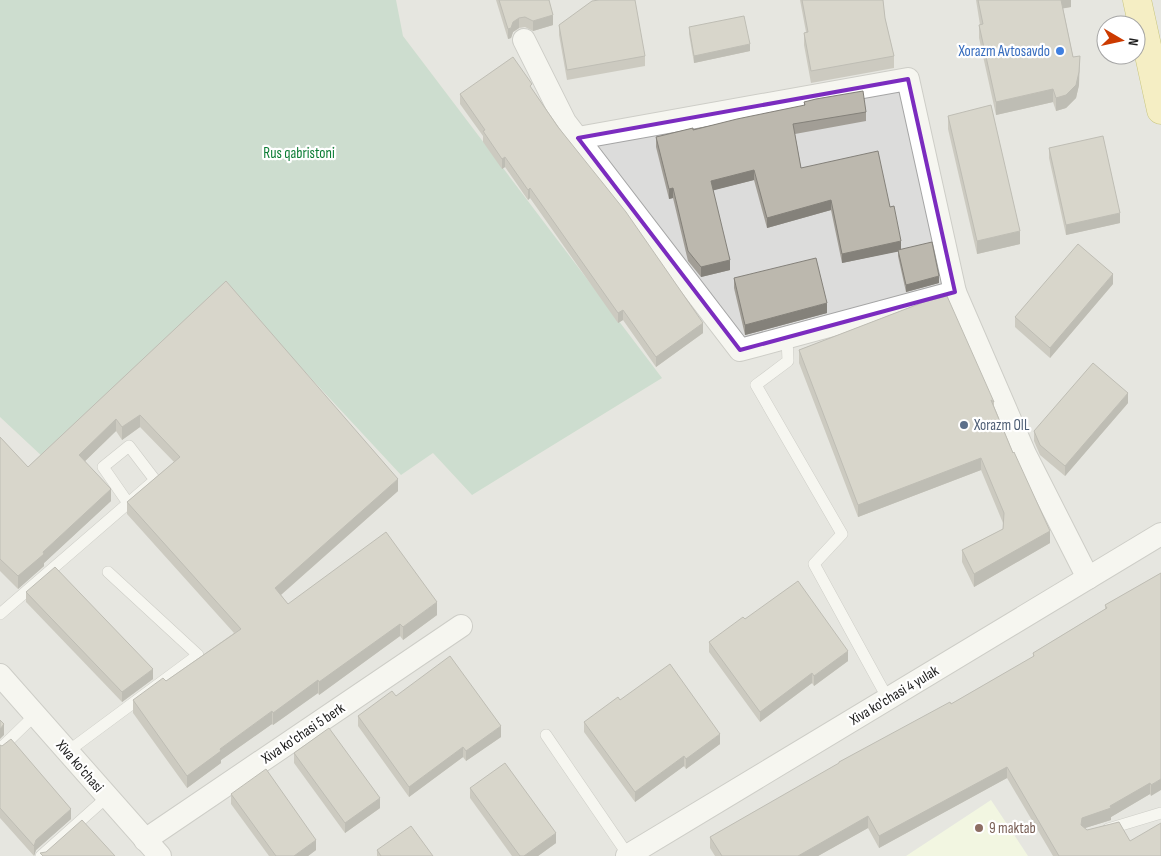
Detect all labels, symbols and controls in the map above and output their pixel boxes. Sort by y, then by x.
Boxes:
north arrow [1096,15,1146,65]
text: N [1124,37,1142,47]
place label: Xorazm Avtosavdo [958,42,1050,61]
marker: Xorazm Avtosavdo [1054,45,1066,57]
park label: Rus qabristoni [263,144,335,163]
place label: Xorazm OIL [973,416,1030,435]
marker: Xorazm OIL [958,419,970,431]
street label: Xiva ko'chasi 4 yulak [845,661,943,730]
street label: Xiva ko'chasi 5 berk [257,698,349,769]
street label: Xiva ko'chasi [51,735,108,797]
place label: 9 maktab [989,819,1036,838]
marker: 9 maktab [973,822,985,834]

